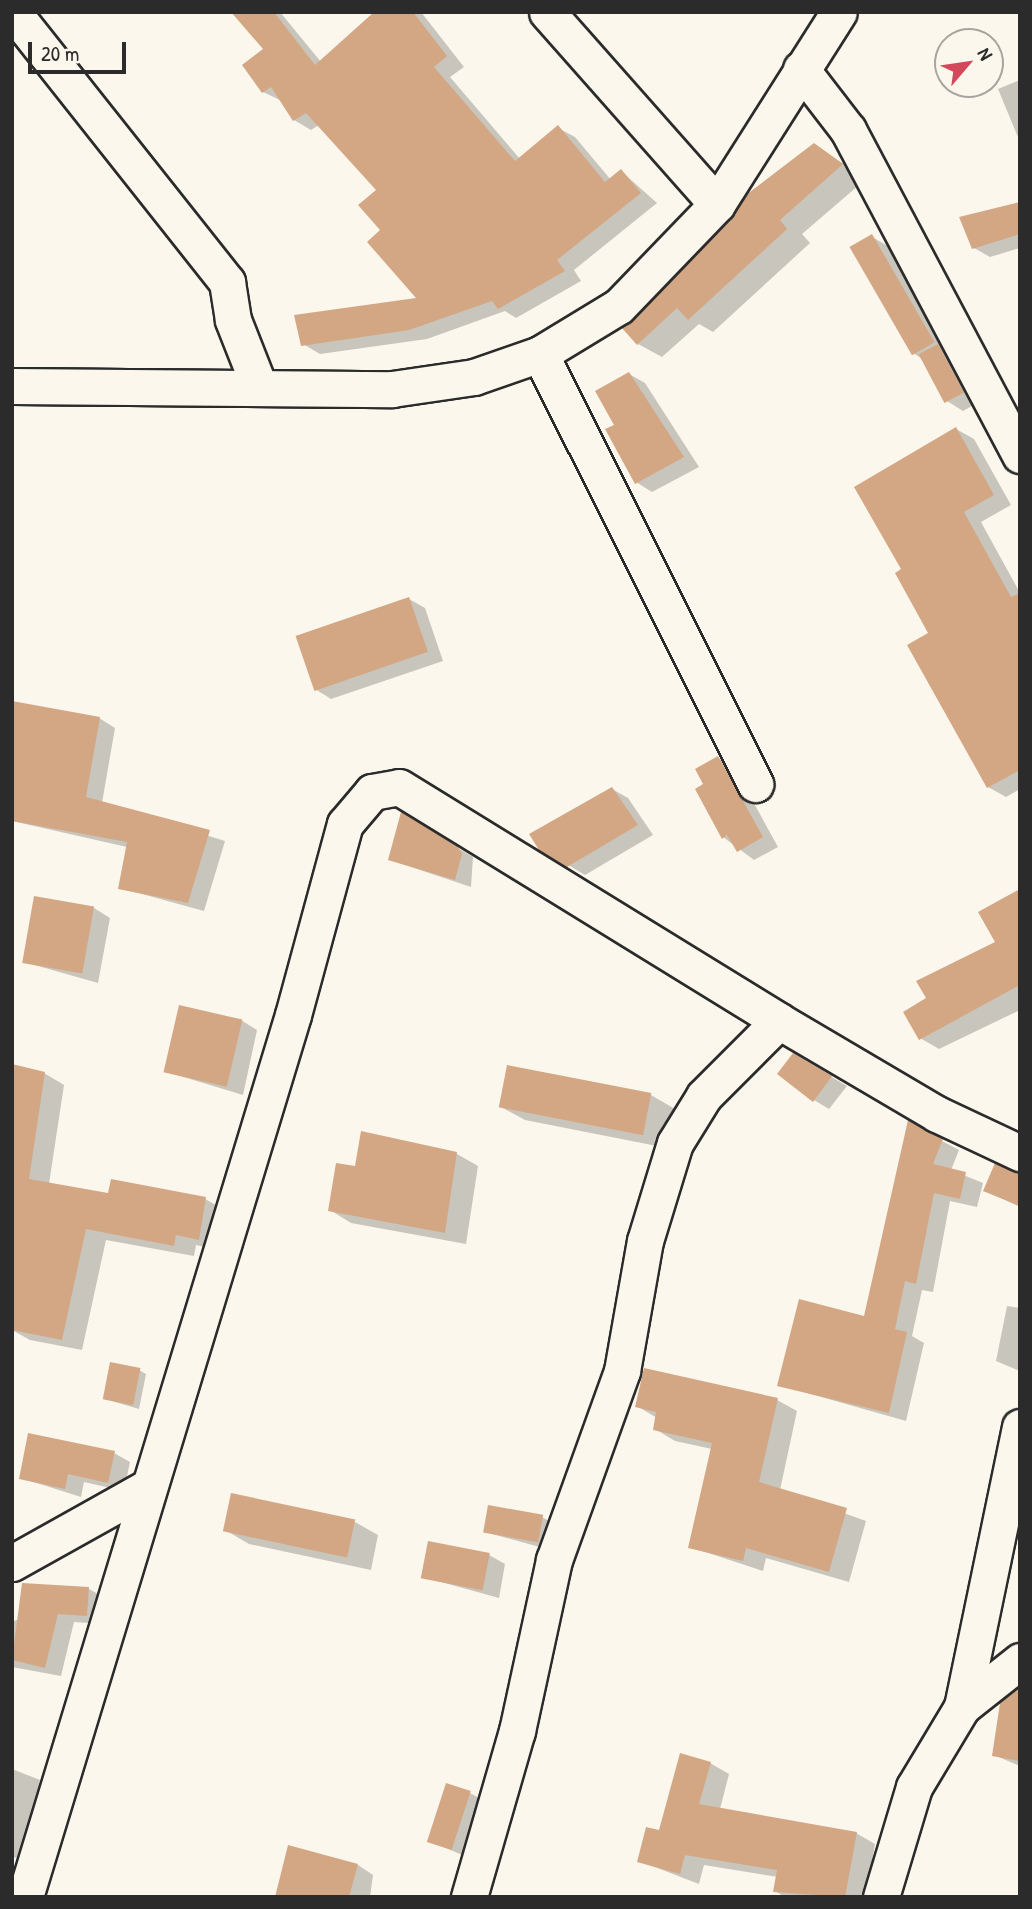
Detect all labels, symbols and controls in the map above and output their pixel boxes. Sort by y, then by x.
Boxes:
scale bar [32,28,130,72]
north arrow [934,28,1004,98]
text: 20 m [41,39,79,68]
text: N [972,43,999,65]

